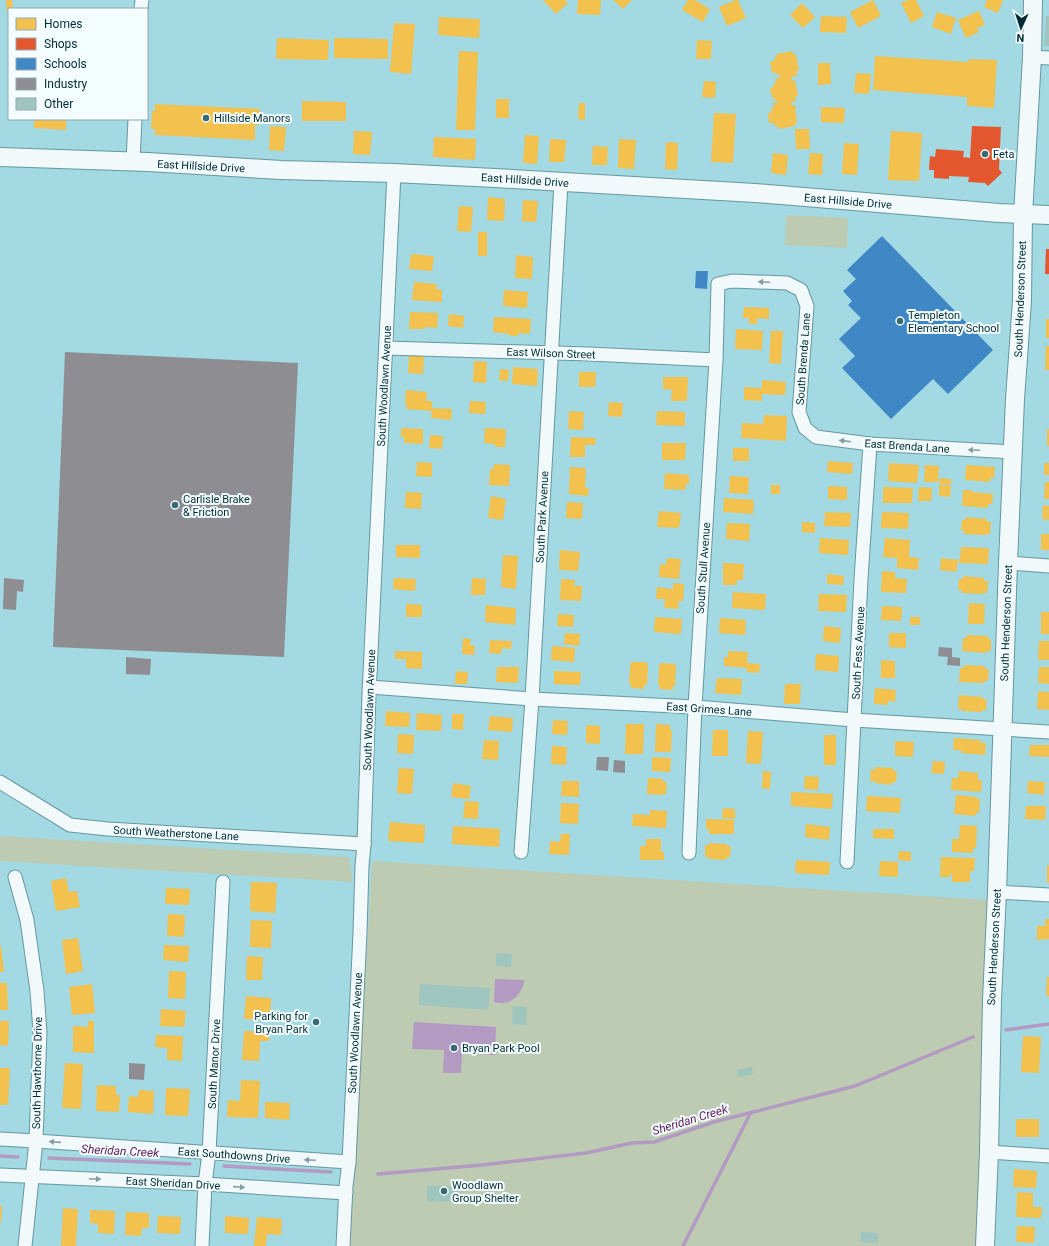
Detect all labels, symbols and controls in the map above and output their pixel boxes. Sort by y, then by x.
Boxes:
legend [8,8,148,120]
north arrow [1001,8,1041,48]
text: Homes [44,17,82,31]
text: N [1016,31,1025,44]
text: Shops [44,37,78,51]
text: Schools [44,57,87,71]
text: Industry [44,77,88,91]
text: Other [44,97,73,111]
place label: Hillside Manors [214,112,291,125]
marker: Hillside Manors [201,113,211,123]
place label: Feta [993,148,1014,161]
marker: Feta [980,149,990,159]
street label: East Hillside Drive [157,158,245,175]
street label: East Hillside Drive [481,171,569,190]
street label: East Hillside Drive [804,191,892,212]
street label: South Henderson Street [1012,240,1029,357]
one-way arrow [758,279,770,286]
place label: Templeton Elementary School [908,309,999,335]
street label: South Brenda Lane [794,312,813,406]
marker: Templeton Elementary School [895,316,905,326]
street label: South Woodlawn Avenue [375,325,394,447]
street label: East Wilson Street [506,345,596,362]
one-way arrow [839,437,851,444]
street label: East Brenda Lane [864,437,950,456]
one-way arrow [968,446,980,453]
street label: South Park Avenue [534,471,551,563]
place label: Carlisle Brake & Friction [183,493,250,519]
marker: Carlisle Brake & Friction [170,500,180,510]
street label: South Stull Avenue [694,522,713,614]
street label: South Henderson Street [998,564,1015,681]
street label: South Fess Avenue [850,606,867,700]
street label: South Woodlawn Avenue [361,649,378,771]
street label: East Grimes Lane [666,700,752,719]
street label: South Weatherstone Lane [113,824,239,843]
street label: South Henderson Street [985,888,1004,1006]
street label: South Woodlawn Avenue [346,972,365,1094]
place label: Parking for Bryan Park [254,1010,308,1036]
street label: South Hawthorne Drive [30,1017,45,1129]
marker: Parking for Bryan Park [311,1017,321,1027]
street label: South Manor Drive [206,1018,223,1109]
place label: Bryan Park Pool [462,1042,540,1055]
marker: Bryan Park Pool [449,1043,459,1053]
water label: Sheridan Creek [651,1102,730,1138]
one-way arrow [49,1138,61,1145]
water label: Sheridan Creek [81,1142,161,1160]
street label: East Southdowns Drive [177,1145,291,1166]
one-way arrow [303,1157,316,1163]
street label: East Sheridan Drive [125,1175,221,1192]
one-way arrow [89,1176,101,1183]
place label: Woodlawn Group Shelter [452,1179,519,1205]
one-way arrow [233,1183,245,1190]
marker: Woodlawn Group Shelter [439,1186,449,1196]

